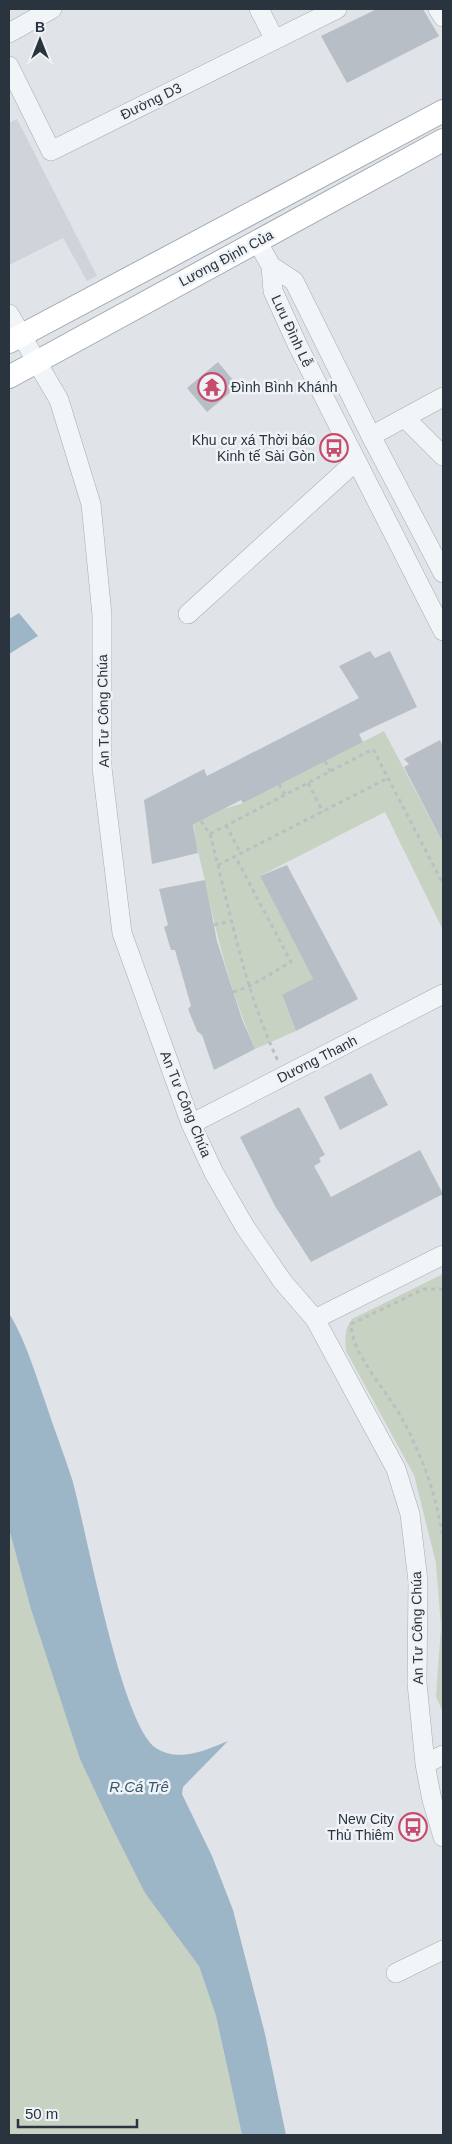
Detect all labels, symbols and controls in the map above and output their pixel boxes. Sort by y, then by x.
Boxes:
north arrow [15,15,65,65]
text: B [35,19,45,35]
street label: Đường D3 [118,79,184,123]
street label: Lương Định Của [176,226,276,290]
street label: Lưu Đình Lễ [268,292,316,370]
temple icon: Đình Bình Khánh [197,372,227,402]
place label: Đình Bình Khánh [231,379,338,395]
place label: Khu cư xá Thời báo Kinh tế Sài Gòn [192,432,315,464]
bus stop icon: Khu cư xá Thời báo Kinh tế Sài Gòn [319,433,349,463]
street label: An Tư Công Chúa [94,654,112,768]
street label: Dương Thanh [274,1032,360,1086]
street label: An Tư Công Chúa [157,1048,215,1160]
street label: An Tư Công Chúa [408,1571,426,1685]
water label: R.Cá Trê [109,1778,169,1795]
place label: New City Thủ Thiêm [327,1811,394,1843]
bus stop icon: New City Thủ Thiêm [398,1812,428,1842]
scale bar [18,2096,136,2128]
text: 50 m [25,2105,58,2122]

